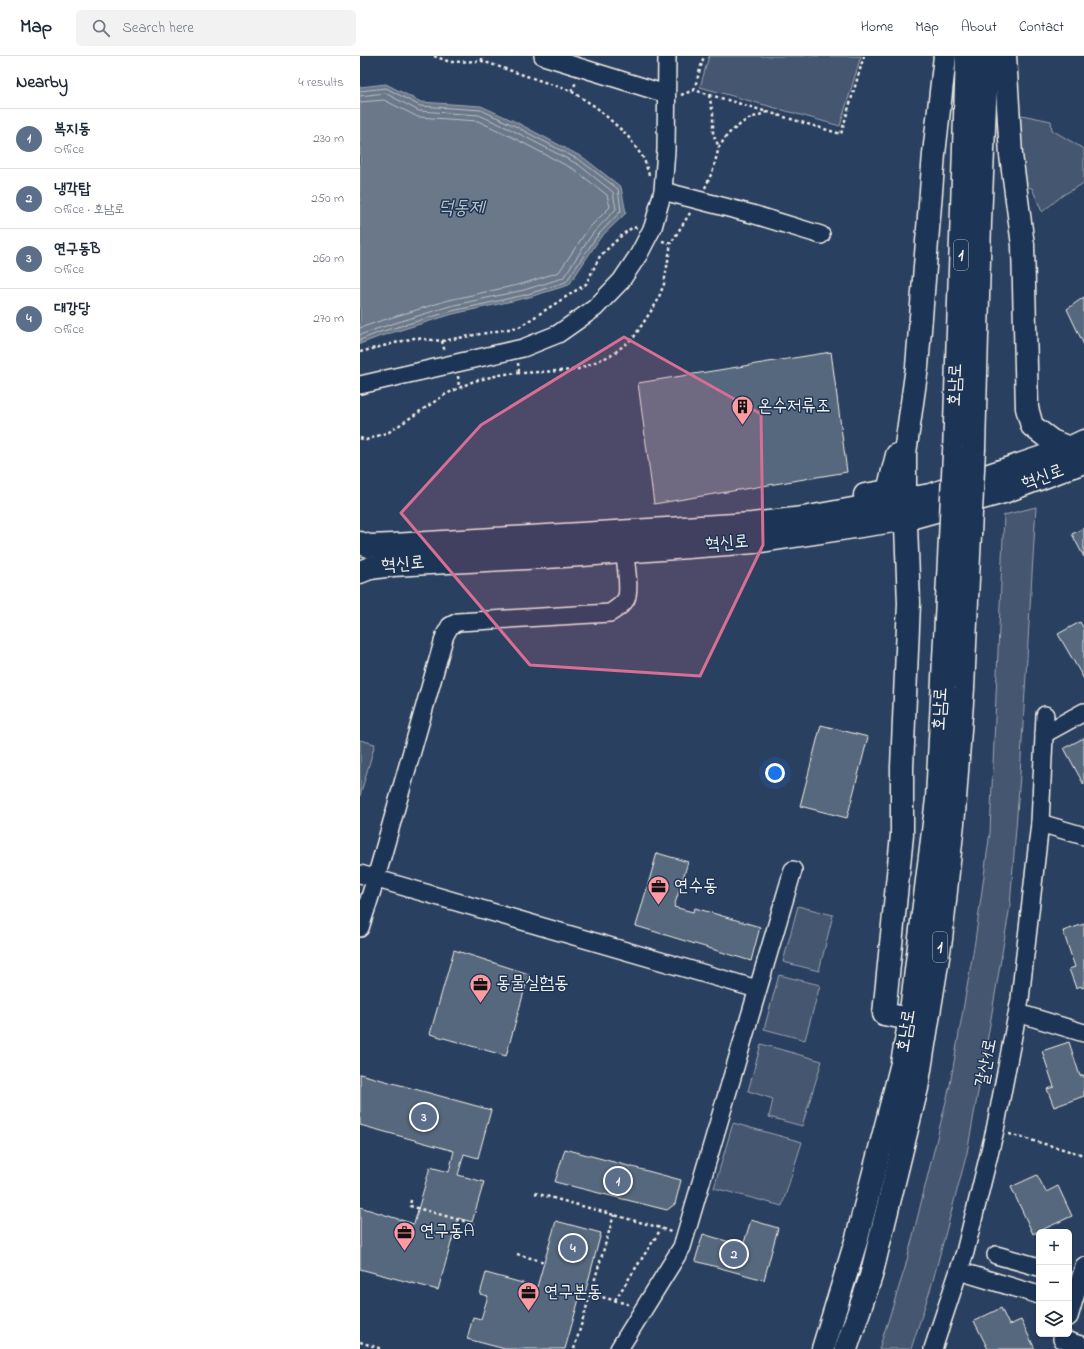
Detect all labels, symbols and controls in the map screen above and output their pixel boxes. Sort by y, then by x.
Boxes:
search box [76,10,356,46]
text: Map [20,14,52,41]
icon: search [90,17,112,39]
text: Search here [122,17,194,39]
text: Home [861,17,893,38]
text: Map [915,17,939,38]
text: About [961,17,997,38]
text: Contact [1019,17,1064,38]
text: Nearby [16,70,68,95]
text: 4 results [298,73,344,92]
text: 복지동 [54,118,90,140]
text: 1 [27,129,31,148]
text: 230 m [313,129,344,148]
text: Office [54,140,84,159]
text: 냉각탑 [54,178,90,200]
text: 2 [26,189,32,208]
text: 250 m [311,189,344,208]
water label: 덕동제 [438,195,487,222]
text: Office · 호남로 [54,200,125,219]
text: 연구동B [54,238,100,260]
road number: 1 [954,240,968,270]
text: 3 [26,249,32,268]
text: 260 m [313,249,344,268]
text: Office [54,260,84,279]
text: 대강당 [54,298,90,320]
text: 4 [26,309,32,328]
text: 270 m [313,309,344,328]
text: Office [54,320,84,339]
street label: 호남로 [942,363,970,407]
building icon: 온수저류조 [729,394,755,427]
place label: 온수저류조 [758,394,830,420]
street label: 혁신로 [1018,458,1068,498]
street label: 혁신로 [704,529,750,559]
street label: 혁신로 [380,550,426,580]
street label: 호남로 [927,687,955,731]
your location [765,763,785,783]
office icon: 연수동 [646,874,672,907]
place label: 연수동 [674,874,717,900]
road number: 1 [933,932,947,962]
office icon: 동물실험동 [467,971,493,1004]
place label: 동물실험동 [496,971,568,997]
street label: 호남로 [891,1008,923,1054]
street label: 갈산1로 [970,1036,1004,1090]
pin: 3 [411,1102,437,1132]
pin: 1 [605,1166,631,1196]
office icon: 연구동A [391,1219,417,1252]
place label: 연구동A [420,1219,475,1245]
map controls [1036,1229,1072,1337]
button: + [1036,1229,1072,1265]
pin: 4 [560,1233,586,1263]
pin: 2 [721,1239,747,1269]
button: − [1036,1265,1072,1301]
office icon: 연구본동 [516,1280,542,1313]
place label: 연구본동 [544,1280,602,1306]
button: layers [1036,1301,1072,1337]

